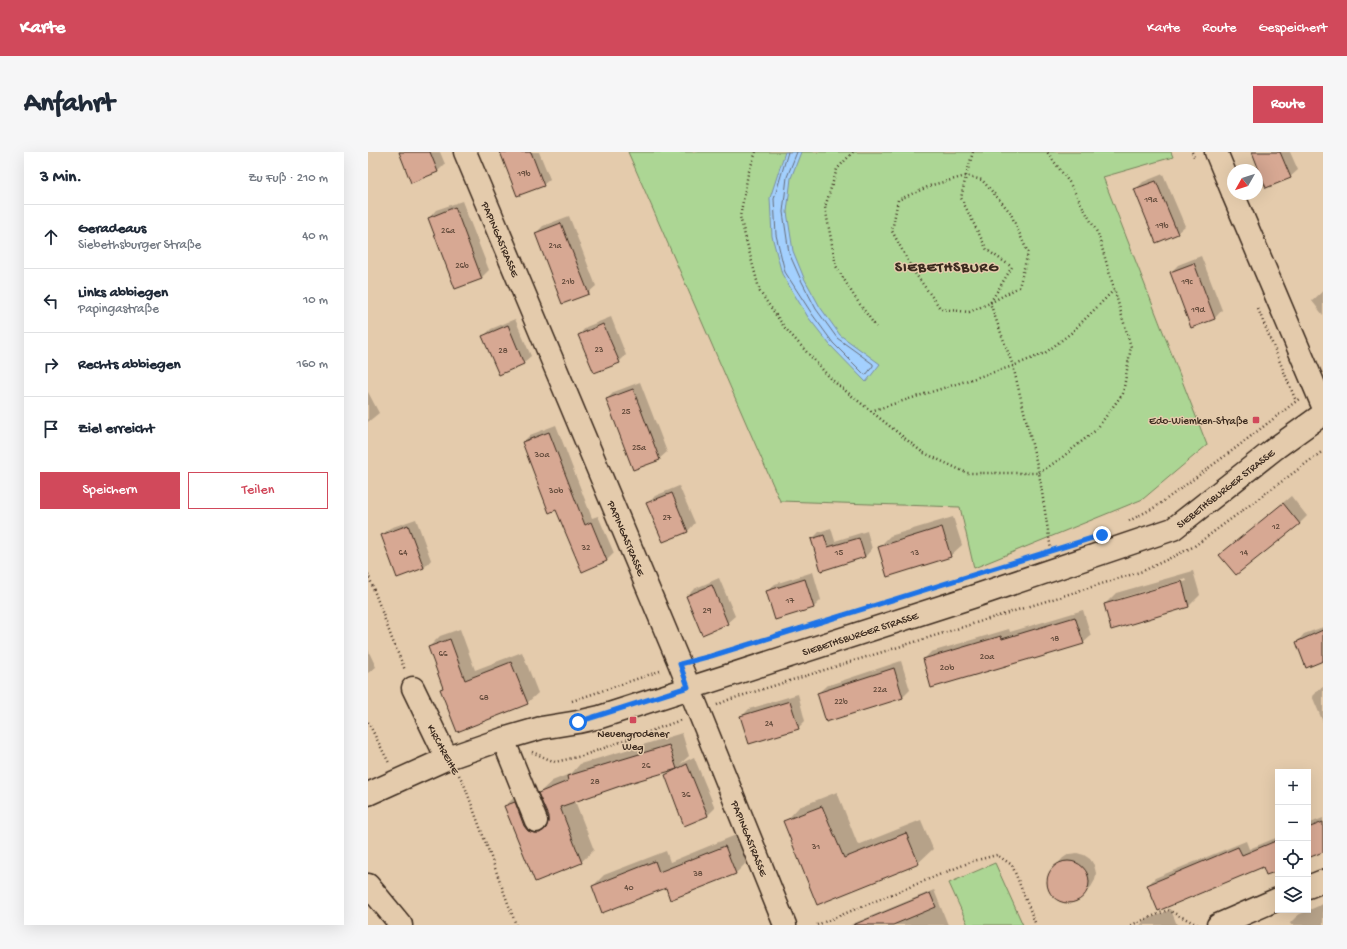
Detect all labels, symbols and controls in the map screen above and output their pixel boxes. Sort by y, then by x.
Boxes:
text: Karte [20,17,65,40]
text: Karte [1147,20,1180,37]
text: Route [1202,20,1236,37]
text: Gespeichert [1258,20,1327,37]
button: Route [1253,86,1323,123]
text: Anfahrt [24,88,114,121]
north arrow [1227,164,1263,200]
text: 3 Min. [40,168,82,188]
house number: 19b [517,169,531,180]
text: Zu Fuß · 210 m [248,171,328,186]
house number: 19a [1143,195,1159,206]
street label: PAPINGASTRASSE [478,199,521,280]
text: Geradeaus [78,220,146,238]
house number: 19b [1155,221,1169,232]
icon: ahead [40,226,62,248]
house number: 26a [441,226,456,237]
text: 40 m [302,229,328,244]
text: Siebethsburger Straße [78,238,201,253]
house number: 21a [548,241,563,252]
district label: SIEBETHSBURG [895,259,999,277]
house number: 26b [455,261,469,272]
house number: 21b [562,277,575,288]
house number: 19c [1180,277,1194,288]
text: Links abbiegen [78,284,168,302]
icon: left [40,290,62,312]
text: 10 m [303,293,328,308]
text: Papingastraße [78,302,159,317]
house number: 19d [1190,305,1205,316]
house number: 23 [594,345,604,356]
house number: 28 [498,346,508,357]
icon: right [40,354,62,376]
text: Rechts abbiegen [78,356,181,374]
text: 160 m [296,357,328,372]
house number: 25 [621,407,631,418]
marker: Edo-Wiemken-Straße [1251,415,1261,425]
place label: Edo-Wiemken-Straße [1149,416,1248,428]
icon: arrive [40,418,62,440]
text: Ziel erreicht [78,420,154,438]
house number: 25a [632,443,647,454]
street label: SIEBETHSBURGER STRASSE [1175,447,1279,532]
house number: 30a [534,450,550,461]
button: Speichern [40,472,180,509]
button: Teilen [188,472,328,509]
house number: 30b [548,486,564,497]
street label: PAPINGASTRASSE [604,498,647,579]
house number: 27 [662,513,672,524]
house number: 12 [1271,522,1281,533]
route end [1093,526,1111,544]
house number: 32 [580,543,591,554]
house number: 64 [399,548,408,559]
house number: 15 [834,548,843,559]
house number: 13 [910,548,919,559]
house number: 14 [1239,548,1249,559]
house number: 17 [785,596,794,607]
house number: 29 [703,606,712,617]
street label: SIEBETHSBURGER STRASSE [801,610,921,659]
house number: 18 [1050,634,1059,645]
house number: 66 [438,649,448,660]
house number: 20a [980,652,995,663]
house number: 20b [940,663,954,674]
house number: 22a [873,685,888,696]
house number: 68 [479,693,489,704]
house number: 22b [834,697,848,708]
route start [569,713,587,731]
marker: Neuengrodener Weg [628,715,638,725]
house number: 24 [765,719,774,730]
street label: KIRCHREIHE [424,723,461,778]
place label: Neuengrodener Weg [597,729,670,754]
house number: 26 [642,761,651,772]
map controls [1275,769,1311,913]
button: + [1275,769,1311,805]
house number: 28 [590,777,600,788]
house number: 36 [680,790,691,801]
street label: PAPINGASTRASSE [727,798,769,879]
button: − [1275,805,1311,841]
button: locate [1275,841,1311,877]
house number: 31 [811,842,821,853]
house number: 38 [692,869,703,880]
button: layers [1275,877,1311,913]
house number: 40 [624,883,634,894]

